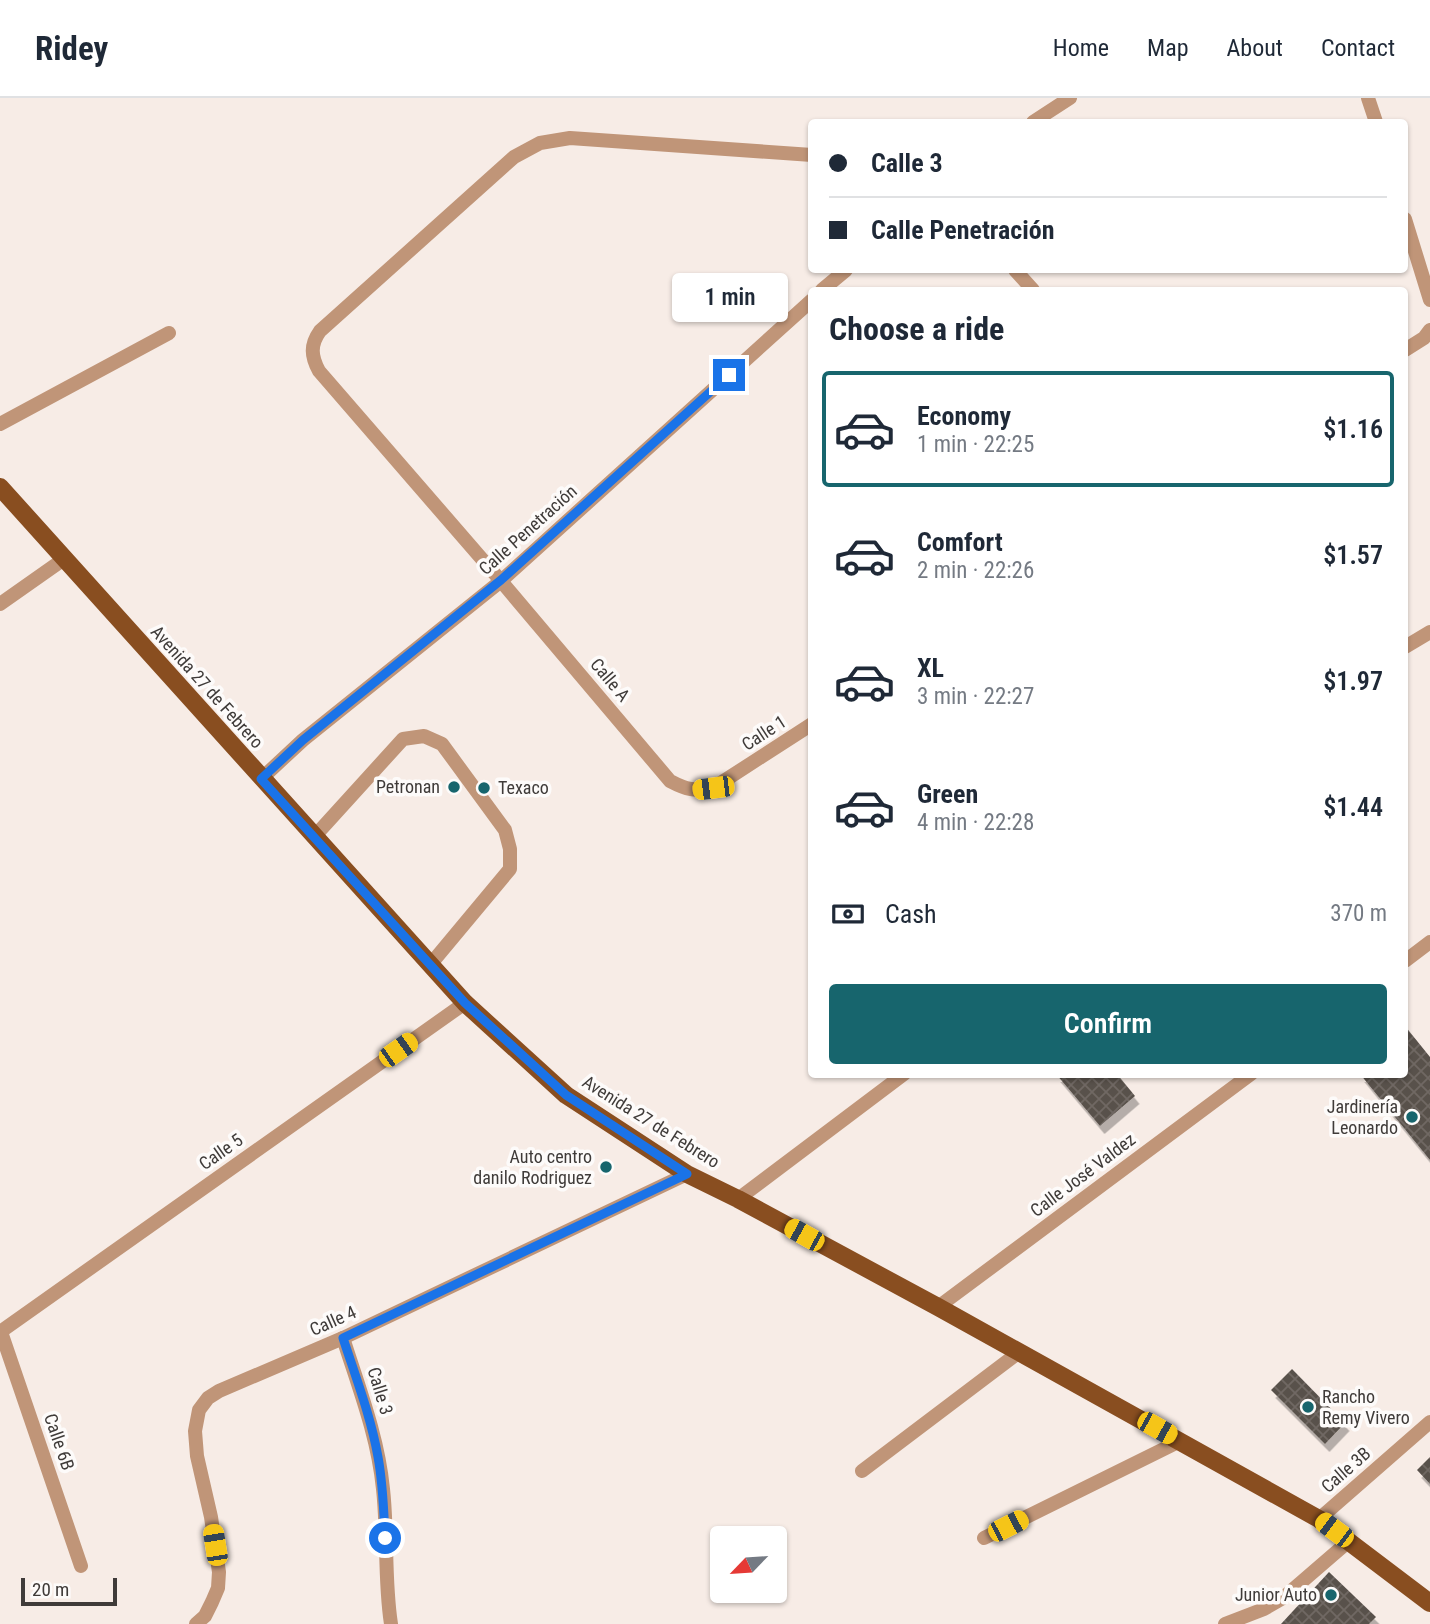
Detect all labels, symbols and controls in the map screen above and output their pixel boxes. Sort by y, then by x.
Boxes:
text: Ridey [35,29,108,68]
text: Home [1053,34,1109,62]
text: Map [1147,34,1189,62]
text: About [1227,34,1283,62]
text: Contact [1321,34,1395,62]
text: Calle 3 [871,148,943,178]
text: Calle Penetración [871,215,1055,245]
callout: 1 min [671,274,787,322]
text: 1 min [705,284,755,311]
text: Choose a ride [829,310,1004,348]
route end [713,359,745,391]
icon: car [833,398,896,461]
text: Economy [917,401,1011,431]
text: $1.16 [1323,414,1383,444]
text: 1 min · 22:25 [917,431,1034,458]
street label: Calle Penetración [474,480,581,579]
icon: car [833,524,896,587]
text: Comfort [917,527,1003,557]
text: $1.57 [1323,540,1383,570]
text: 2 min · 22:26 [917,557,1034,584]
street label: Avenida 27 de Febrero [147,621,268,752]
icon: car [833,650,896,713]
text: XL [917,653,944,683]
street label: Calle A [586,654,635,706]
text: $1.97 [1323,666,1383,696]
text: 3 min · 22:27 [917,683,1034,710]
street label: Calle 1 [738,711,790,755]
car [691,775,736,801]
place label: Petronan [376,776,440,797]
icon: car [833,776,896,839]
place label: Texaco [498,777,549,798]
marker: Petronan [446,779,462,795]
text: Green [917,779,978,809]
marker: Texaco [476,780,492,796]
text: $1.44 [1323,792,1383,822]
text: 4 min · 22:28 [917,809,1034,836]
icon: cash [829,895,867,933]
text: Cash [885,899,937,929]
text: 370 m [1330,900,1387,927]
button: Confirm [829,984,1387,1064]
car [375,1029,422,1071]
street label: Avenida 27 de Febrero [579,1071,724,1172]
place label: Jardinería Leonardo [1327,1096,1398,1138]
marker: Jardinería Leonardo [1404,1109,1420,1125]
street label: Calle José Valdez [1026,1128,1139,1221]
street label: Calle 5 [195,1129,247,1174]
place label: Auto centro danilo Rodriguez [473,1146,592,1188]
marker: Auto centro danilo Rodriguez [598,1159,614,1175]
car [781,1216,828,1254]
street label: Calle 4 [306,1301,359,1340]
street label: Calle 3 [363,1365,398,1417]
place label: Rancho Remy Vivero [1322,1386,1410,1428]
marker: Rancho Remy Vivero [1300,1399,1316,1415]
car [1134,1409,1181,1447]
street label: Calle 6B [40,1411,79,1473]
street label: Calle 3B [1317,1443,1375,1497]
car [985,1507,1032,1545]
car [1311,1509,1358,1551]
route start [369,1522,401,1554]
car [202,1523,229,1567]
north arrow [710,1526,788,1603]
map controls [710,1526,787,1603]
scale bar [21,1575,117,1607]
text: 20 m [32,1578,69,1601]
place label: Junior Auto [1235,1584,1317,1605]
marker: Junior Auto [1323,1587,1339,1603]

